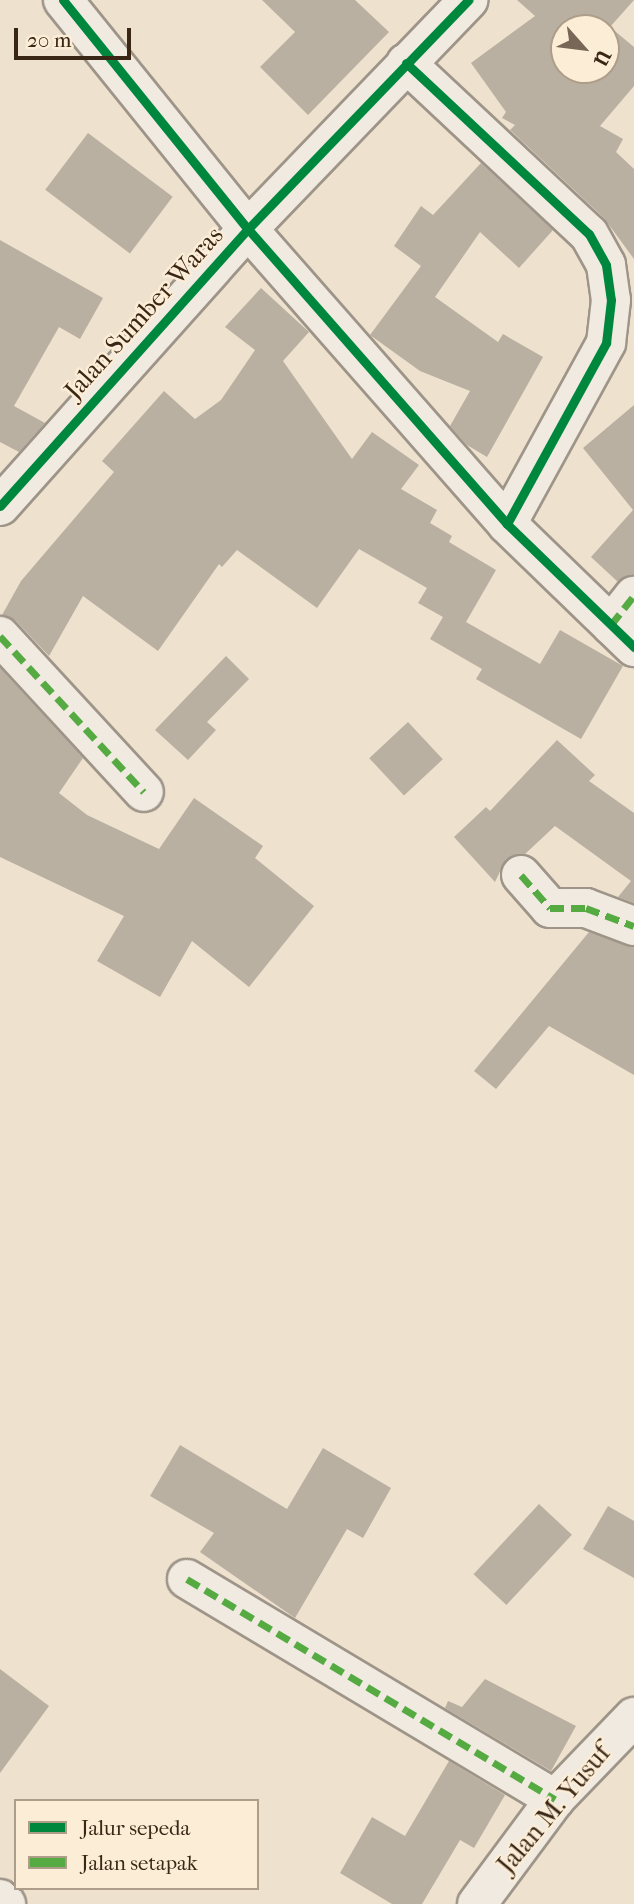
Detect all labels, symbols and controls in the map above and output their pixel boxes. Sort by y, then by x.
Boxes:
scale bar [18,14,135,58]
north arrow [550,14,620,84]
text: 20 m [27,28,71,52]
text: U [589,46,615,70]
street label: Jalan Sumber Waras [58,220,230,406]
street label: Jalan M. Yusuf [491,1738,617,1880]
legend [14,1799,259,1890]
text: Jalur sepeda [81,1816,190,1840]
text: Jalan setapak [81,1851,198,1875]

